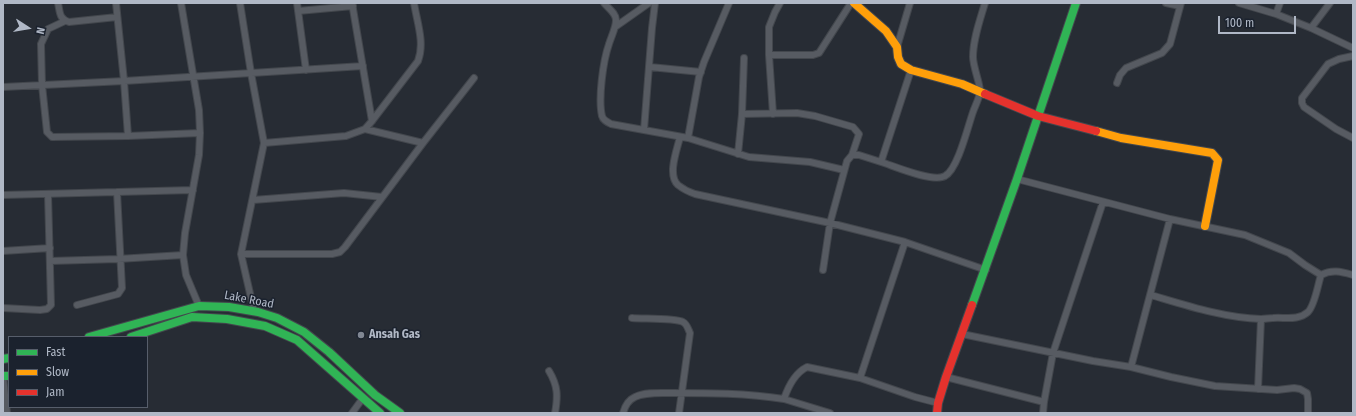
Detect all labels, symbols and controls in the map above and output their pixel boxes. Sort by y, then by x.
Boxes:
north arrow [8,8,48,48]
scale bar [1220,8,1298,34]
text: 100 m [1225,16,1254,30]
text: N [33,26,47,35]
street label: Lake Road [223,288,275,312]
place label: Ansah Gas [369,328,420,342]
marker: Ansah Gas [356,330,366,340]
legend [8,336,148,408]
text: Fast [46,345,65,359]
text: Slow [46,365,69,379]
text: Jam [46,385,64,399]

